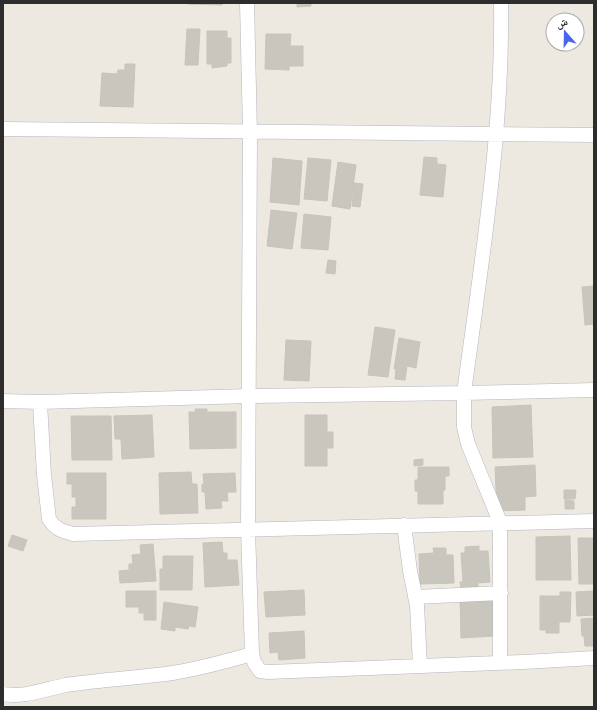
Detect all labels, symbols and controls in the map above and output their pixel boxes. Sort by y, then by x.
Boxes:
north arrow [545,12,585,52]
text: ش [553,13,570,32]

